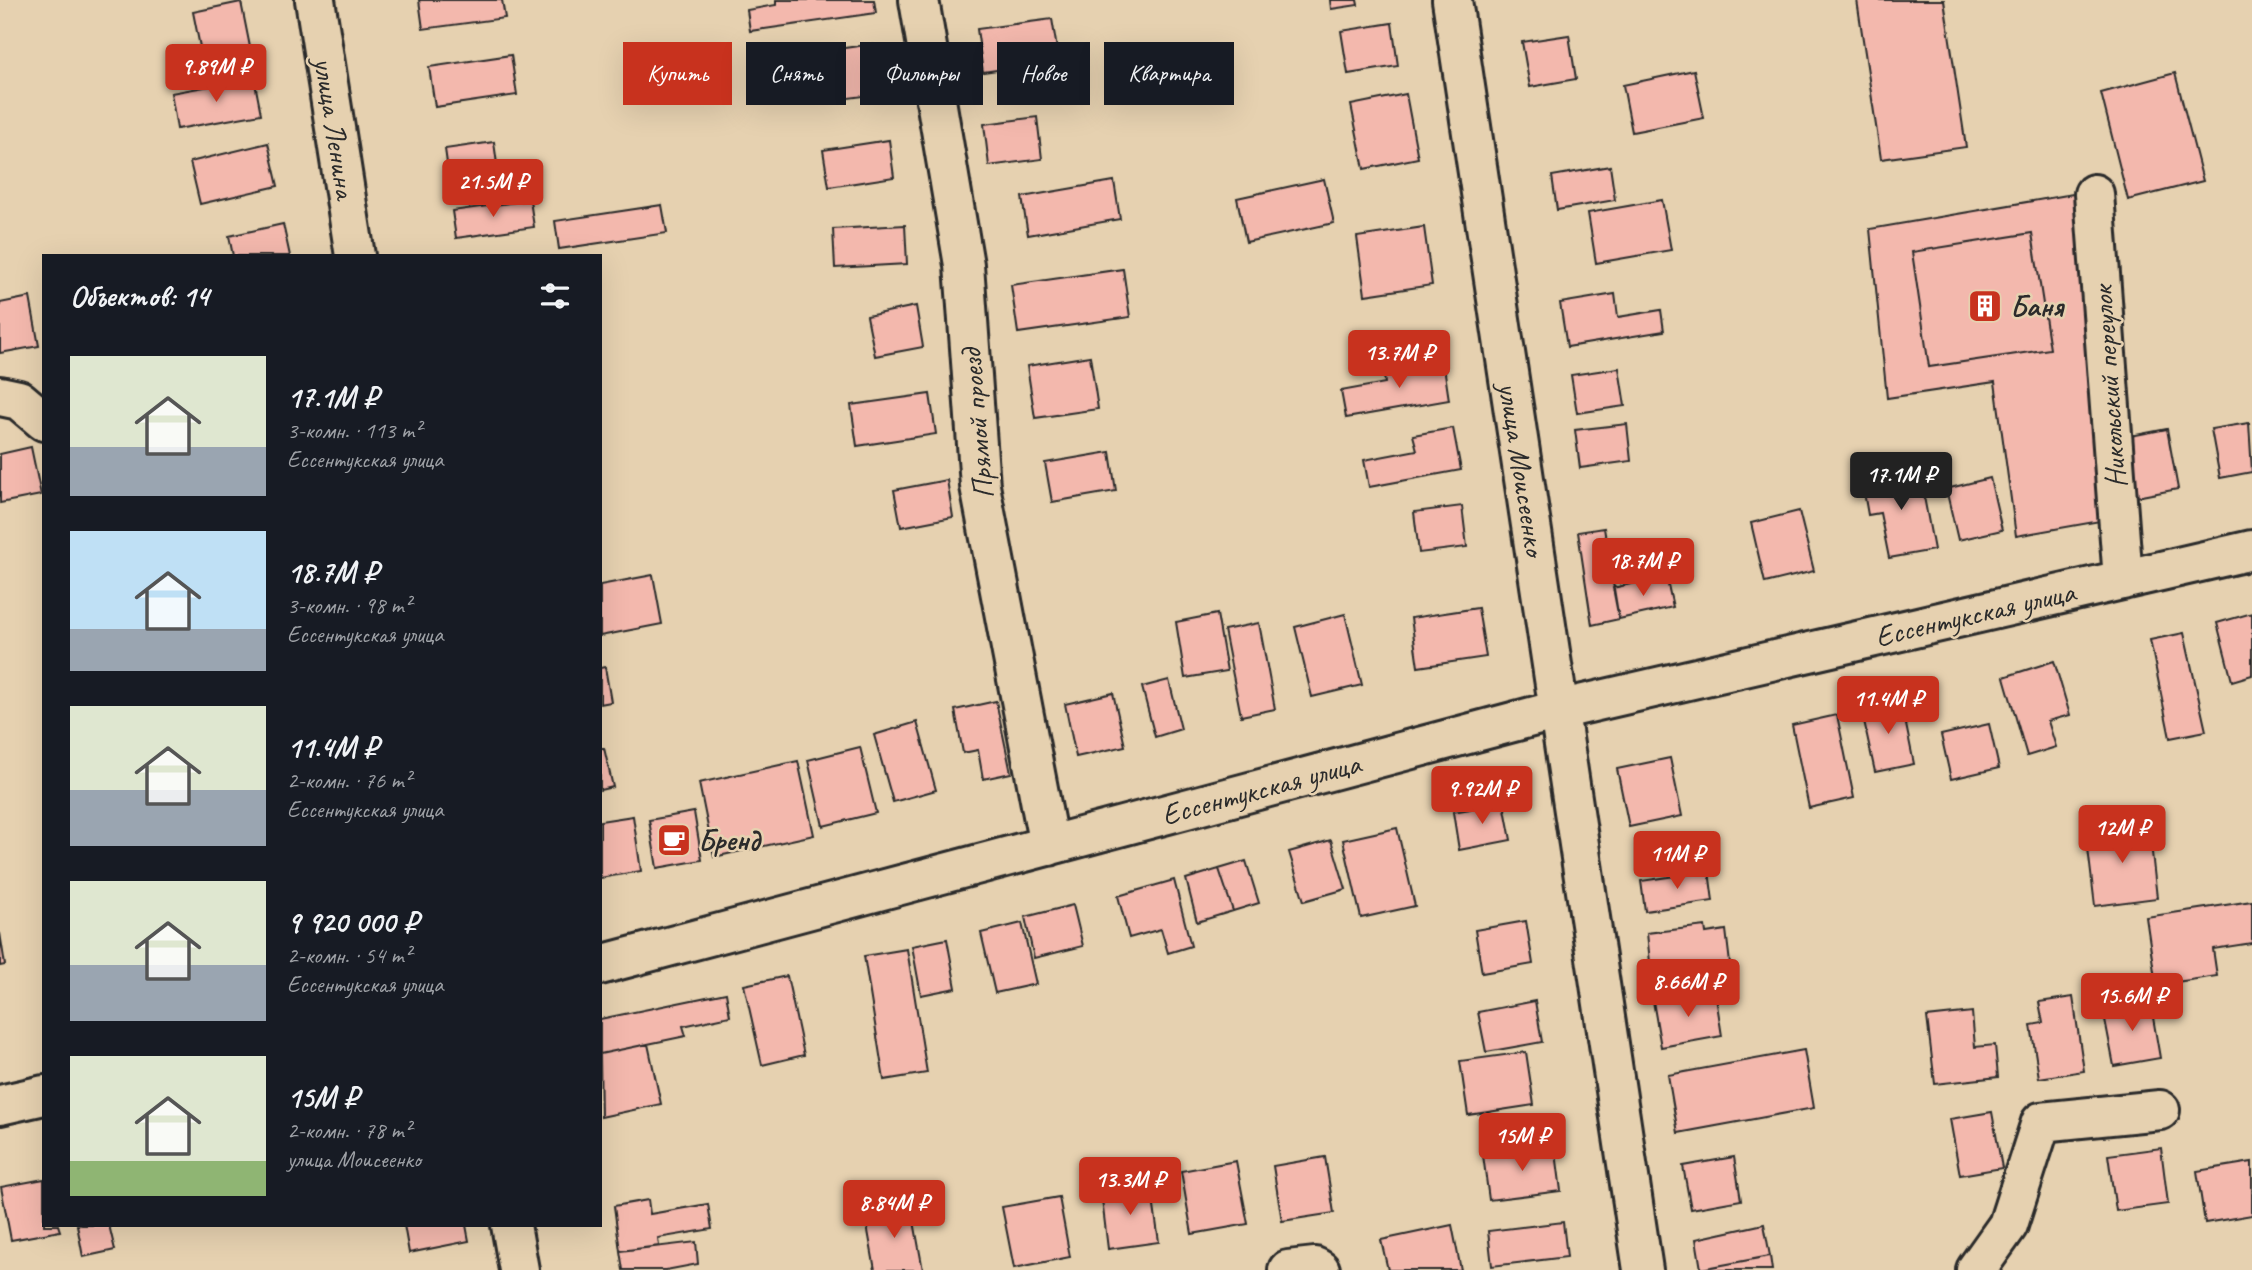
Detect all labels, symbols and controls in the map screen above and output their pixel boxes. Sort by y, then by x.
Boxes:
chip: Купить [623,42,732,105]
chip: Снять [746,42,846,105]
chip: Фильтры [860,42,983,105]
chip: Новое [997,42,1090,105]
chip: Квартира [1104,42,1234,105]
pin: 9.89M ₽ [151,44,281,104]
text: 9.89M ₽ [181,52,251,81]
street label: улица Ленина [305,53,365,204]
pin: 21.5M ₽ [428,160,558,219]
text: 21.5M ₽ [458,167,528,196]
text: Объектов: 14 [70,277,209,315]
icon: filters [536,277,574,315]
street label: Никольский переулок [2083,282,2135,489]
building icon: Баня [1966,287,2004,325]
place label: Баня [2010,287,2065,325]
pin: 13.7M ₽ [1334,330,1464,390]
text: 13.7M ₽ [1364,338,1434,367]
street label: Прямой проезд [951,345,1002,501]
text: 17.1M ₽ [287,378,378,416]
street label: улица Моисеенко [1489,378,1555,562]
icon: home [126,384,210,468]
text: 3-комн. · 113 m² [287,416,421,445]
text: Ессентукская улица [287,445,443,474]
pin: 17.1M ₽ [1836,452,1966,512]
text: 17.1M ₽ [1866,460,1936,489]
pin: 18.7M ₽ [1578,538,1708,598]
text: 18.7M ₽ [1608,546,1678,575]
text: 18.7M ₽ [287,553,378,591]
icon: home [126,559,210,643]
street label: Ессентукская улица [1871,572,2080,655]
text: 3-комн. · 98 m² [287,591,411,620]
text: Ессентукская улица [287,620,443,649]
pin: 11.4M ₽ [1823,676,1953,736]
text: 11.4M ₽ [1853,684,1923,713]
text: 11.4M ₽ [287,728,378,766]
icon: home [126,734,210,818]
street label: Ессентукская улица [1158,744,1366,834]
text: 2-комн. · 76 m² [287,766,411,795]
pin: 9.92M ₽ [1417,766,1547,826]
text: 9.92M ₽ [1447,774,1517,803]
text: Ессентукская улица [287,795,443,824]
pin: 12M ₽ [2073,806,2171,865]
text: 12M ₽ [2095,813,2149,842]
cafe icon: Бренд [655,821,693,859]
place label: Бренд [698,821,763,859]
pin: 11M ₽ [1628,832,1726,891]
text: 11M ₽ [1650,839,1704,868]
text: 9 920 000 ₽ [287,903,418,941]
icon: home [126,909,210,993]
text: 2-комн. · 54 m² [287,941,411,970]
pin: 8.66M ₽ [1623,960,1753,1019]
text: 8.66M ₽ [1653,967,1723,996]
text: Ессентукская улица [287,970,443,999]
pin: 15.6M ₽ [2067,974,2197,1033]
text: 15.6M ₽ [2097,981,2167,1010]
text: 15M ₽ [287,1078,358,1116]
icon: home [126,1084,210,1168]
pin: 15M ₽ [1473,1114,1571,1173]
text: 2-комн. · 78 m² [287,1116,411,1145]
text: 15M ₽ [1495,1121,1549,1150]
text: улица Моисеенко [287,1145,421,1174]
pin: 13.3M ₽ [1065,1158,1195,1217]
text: 13.3M ₽ [1095,1165,1165,1194]
pin: 8.84M ₽ [829,1180,959,1240]
text: 8.84M ₽ [859,1188,929,1217]

